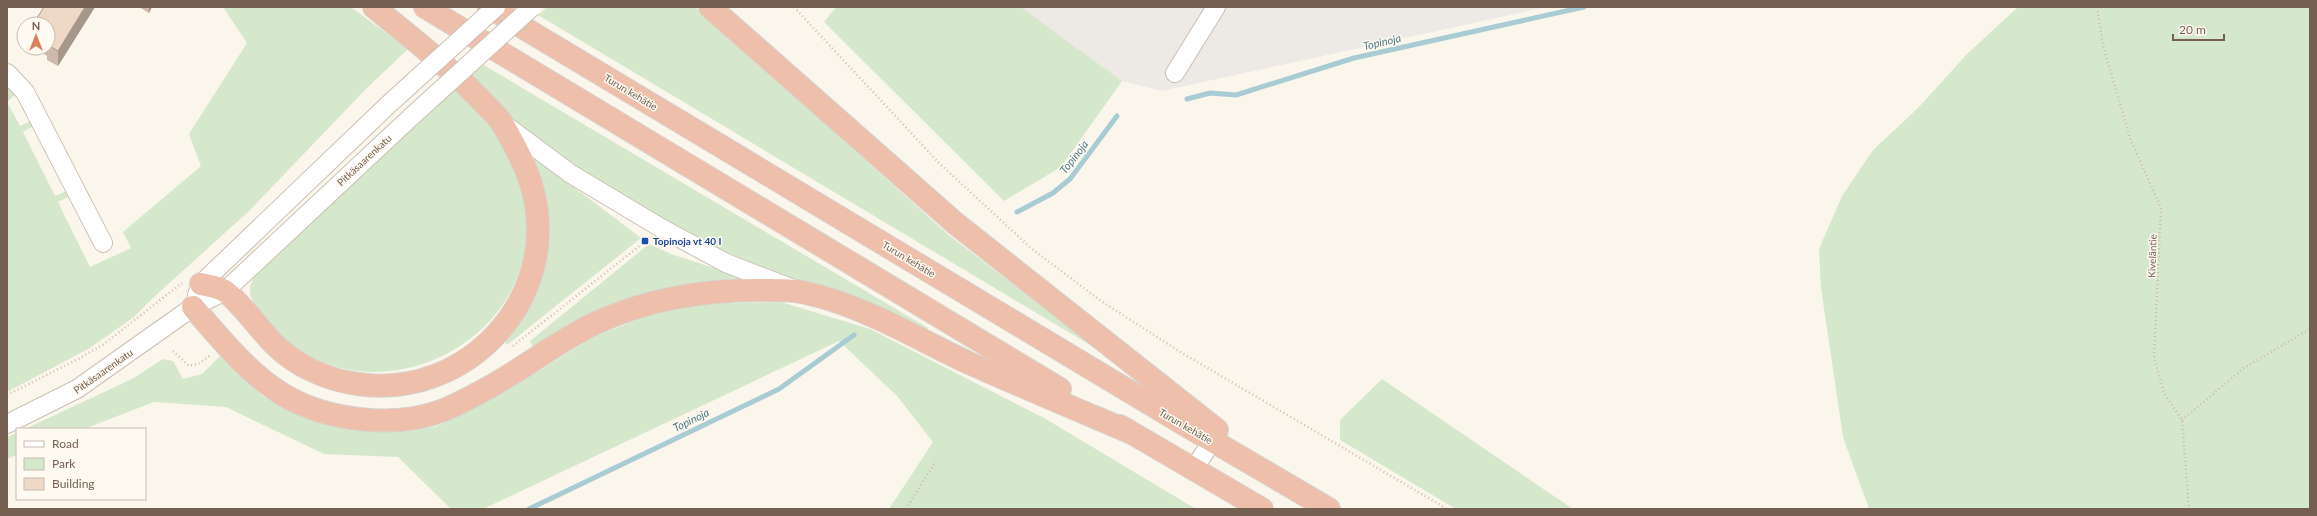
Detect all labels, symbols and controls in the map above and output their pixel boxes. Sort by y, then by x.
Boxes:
north arrow [16,16,56,56]
scale bar [2173,16,2224,42]
text: N [32,19,40,32]
text: 20 m [2179,22,2206,37]
water label: Topinoja [1362,31,1402,52]
street label: Turun kehätie [602,71,660,113]
street label: Pitkäsaarenkatu [334,132,394,188]
water label: Topinoja [1057,137,1091,176]
street label: Kiveläntie [2145,234,2159,278]
place label: Topinoja vt 40 I [653,235,721,247]
marker: Topinoja vt 40 I [640,236,650,246]
street label: Turun kehätie [880,238,938,280]
street label: Pitkäsaarenkatu [71,346,135,396]
water label: Topinoja [671,405,711,434]
street label: Turun kehätie [1157,406,1215,446]
legend [16,428,146,500]
text: Road [52,436,79,451]
text: Park [52,456,76,471]
text: Building [52,476,95,491]

